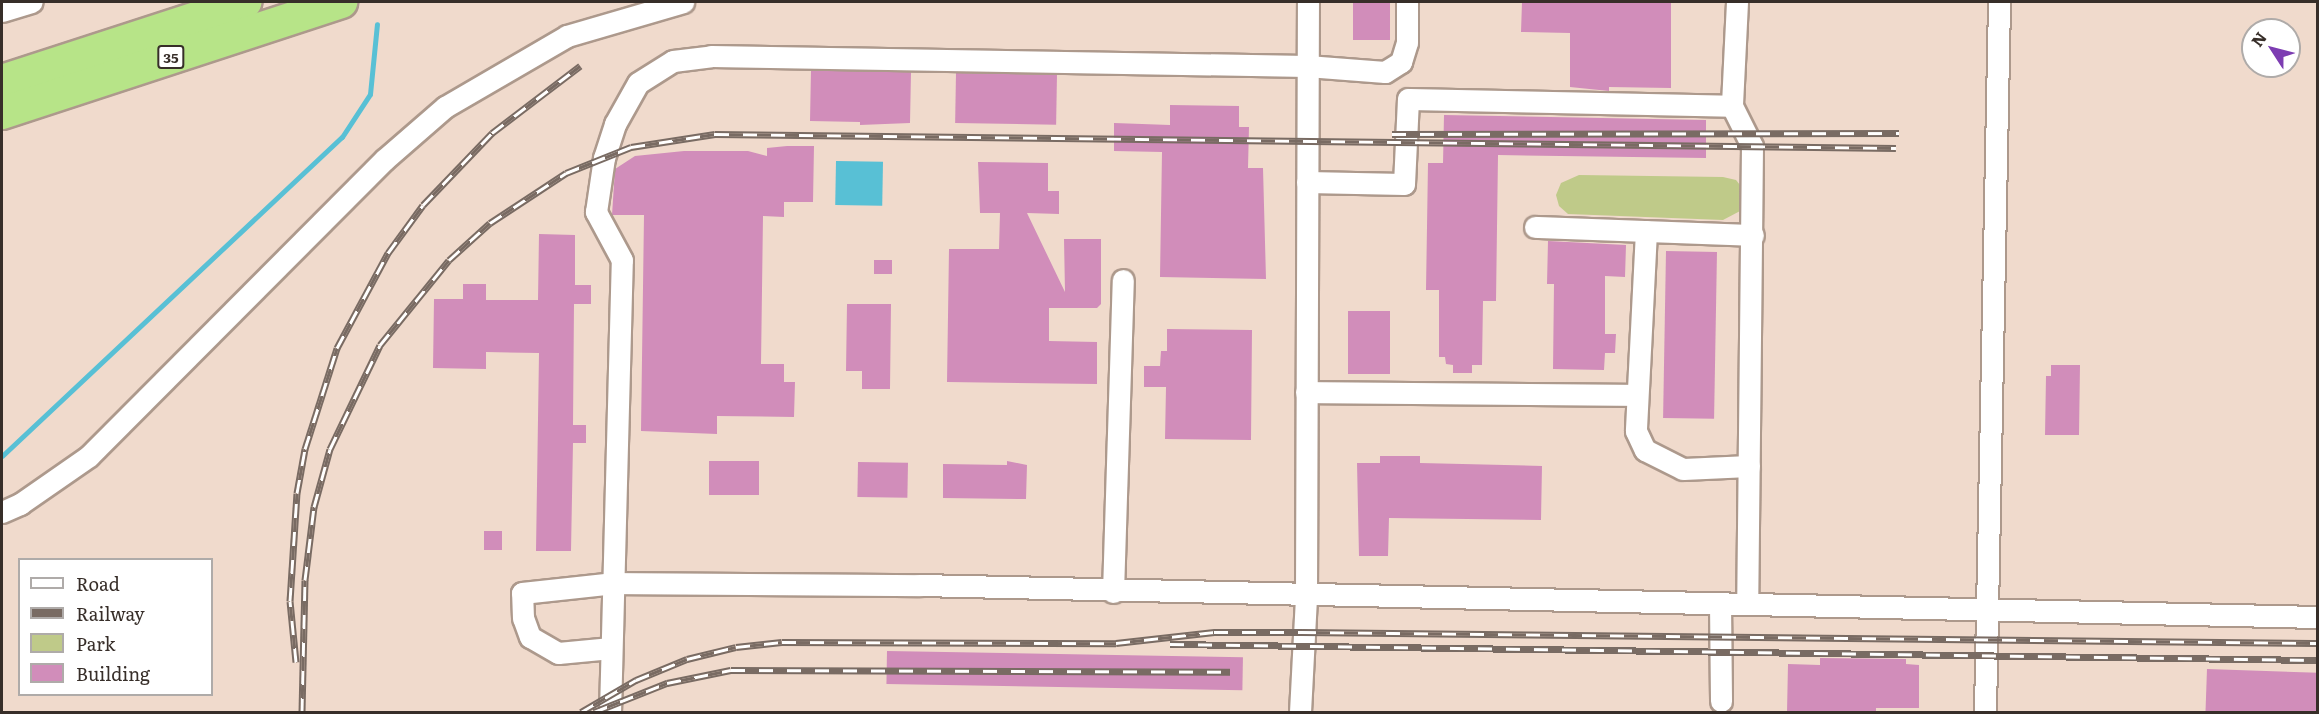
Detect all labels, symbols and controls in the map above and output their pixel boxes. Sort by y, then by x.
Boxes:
north arrow [2241,18,2301,78]
text: N [2244,26,2272,51]
road number: 35 [156,46,186,68]
legend [18,558,213,696]
text: Road [76,570,120,597]
text: Railway [76,600,145,627]
text: Park [76,630,115,657]
text: Building [76,660,150,687]

